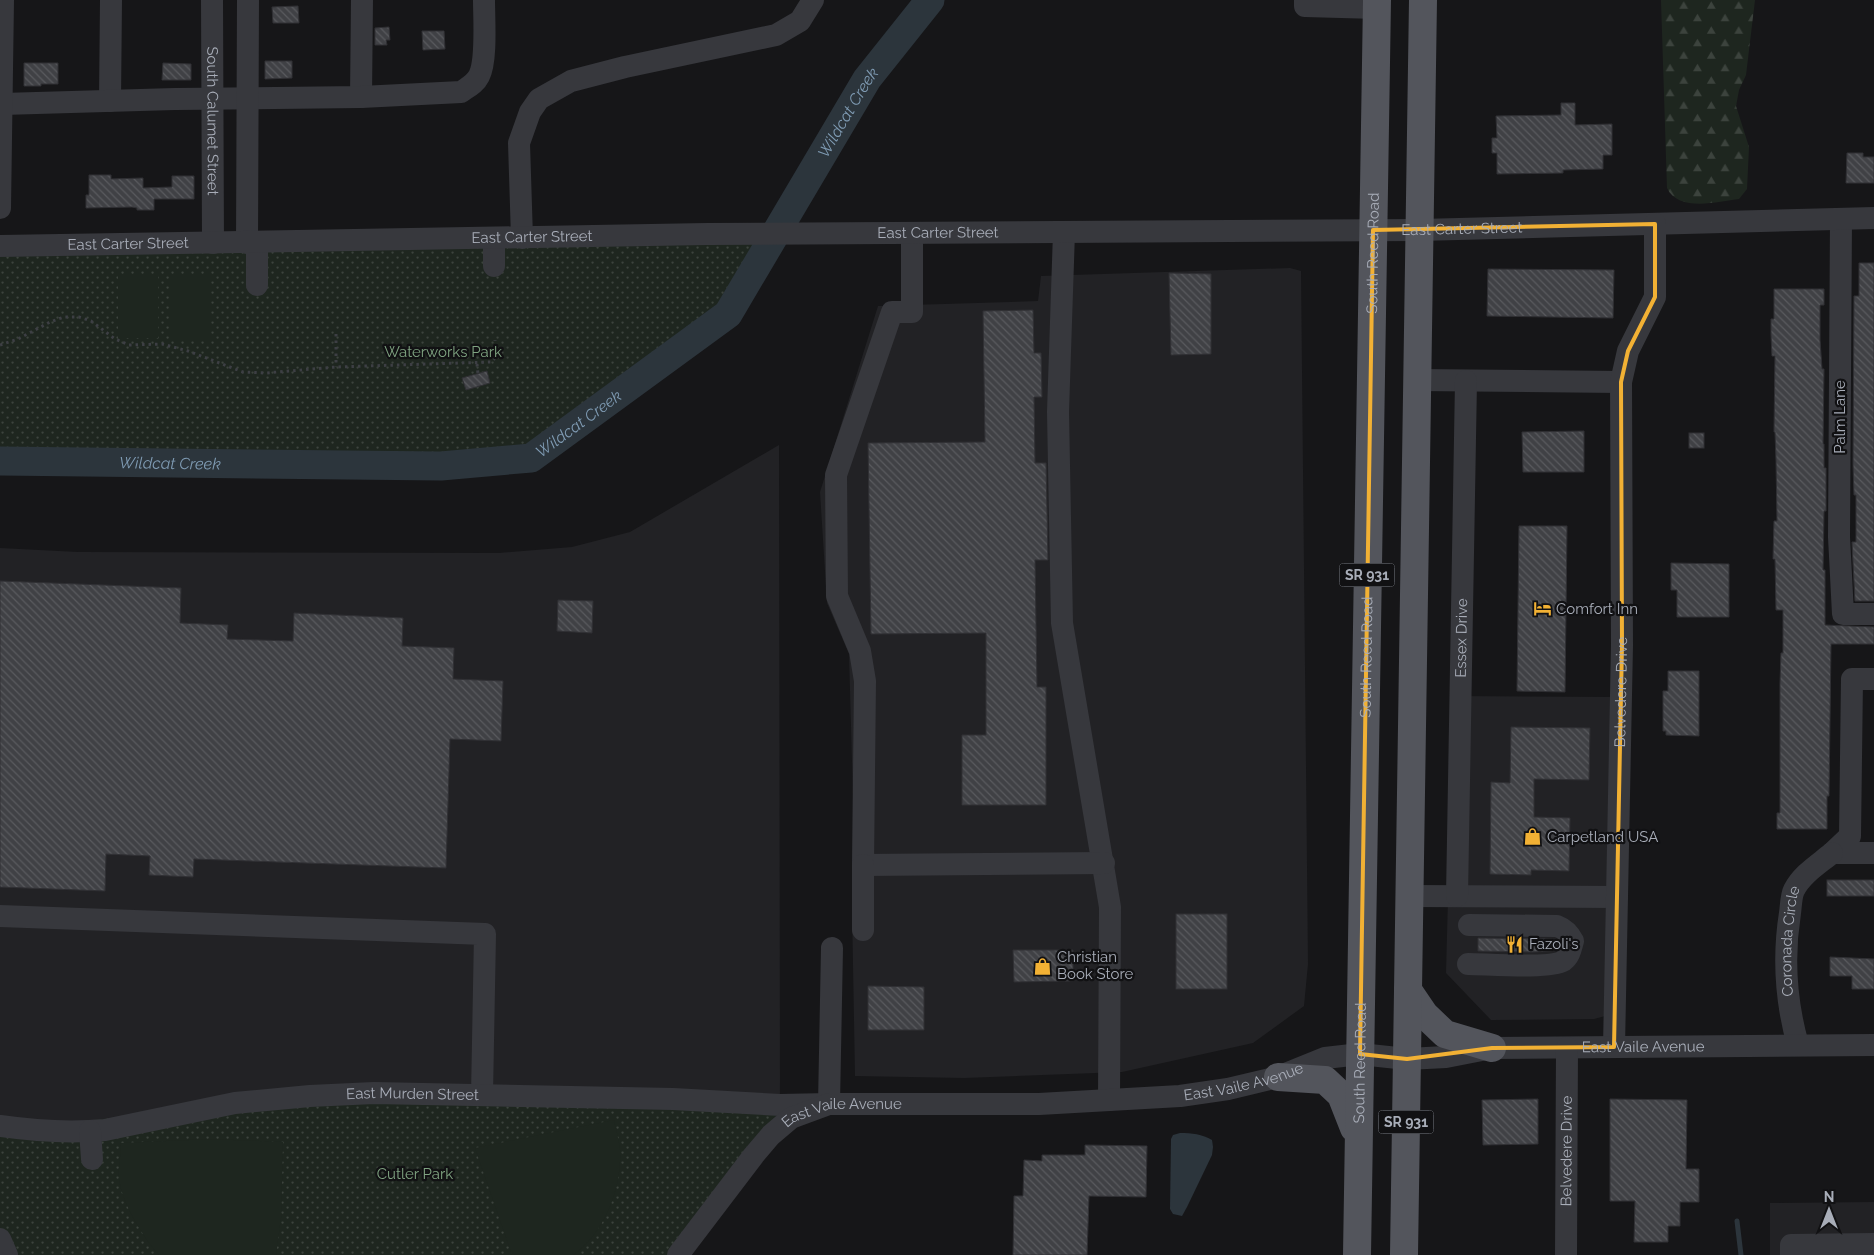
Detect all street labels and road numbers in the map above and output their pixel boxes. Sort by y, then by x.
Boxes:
street label: South Calumet Street [203,46,222,196]
street label: South Reed Road [1363,193,1383,314]
street label: East Carter Street [1401,218,1523,239]
street label: East Carter Street [877,223,999,242]
street label: East Carter Street [471,227,593,247]
street label: East Carter Street [67,234,189,254]
street label: Palm Lane [1831,380,1849,454]
road number: SR 931 [1340,564,1394,586]
street label: South Reed Road [1357,596,1376,718]
street label: Essex Drive [1452,598,1471,678]
street label: Belvedere Drive [1611,636,1631,748]
street label: Coronada Circle [1777,882,1804,998]
street label: South Reed Road [1350,1002,1370,1124]
street label: East Vaile Avenue [1582,1037,1705,1056]
street label: East Vaile Avenue [1182,1059,1306,1104]
street label: East Murden Street [346,1084,479,1104]
street label: East Vaile Avenue [778,1095,902,1131]
street label: Belvedere Drive [1557,1095,1576,1206]
road number: SR 931 [1378,1110,1434,1134]

